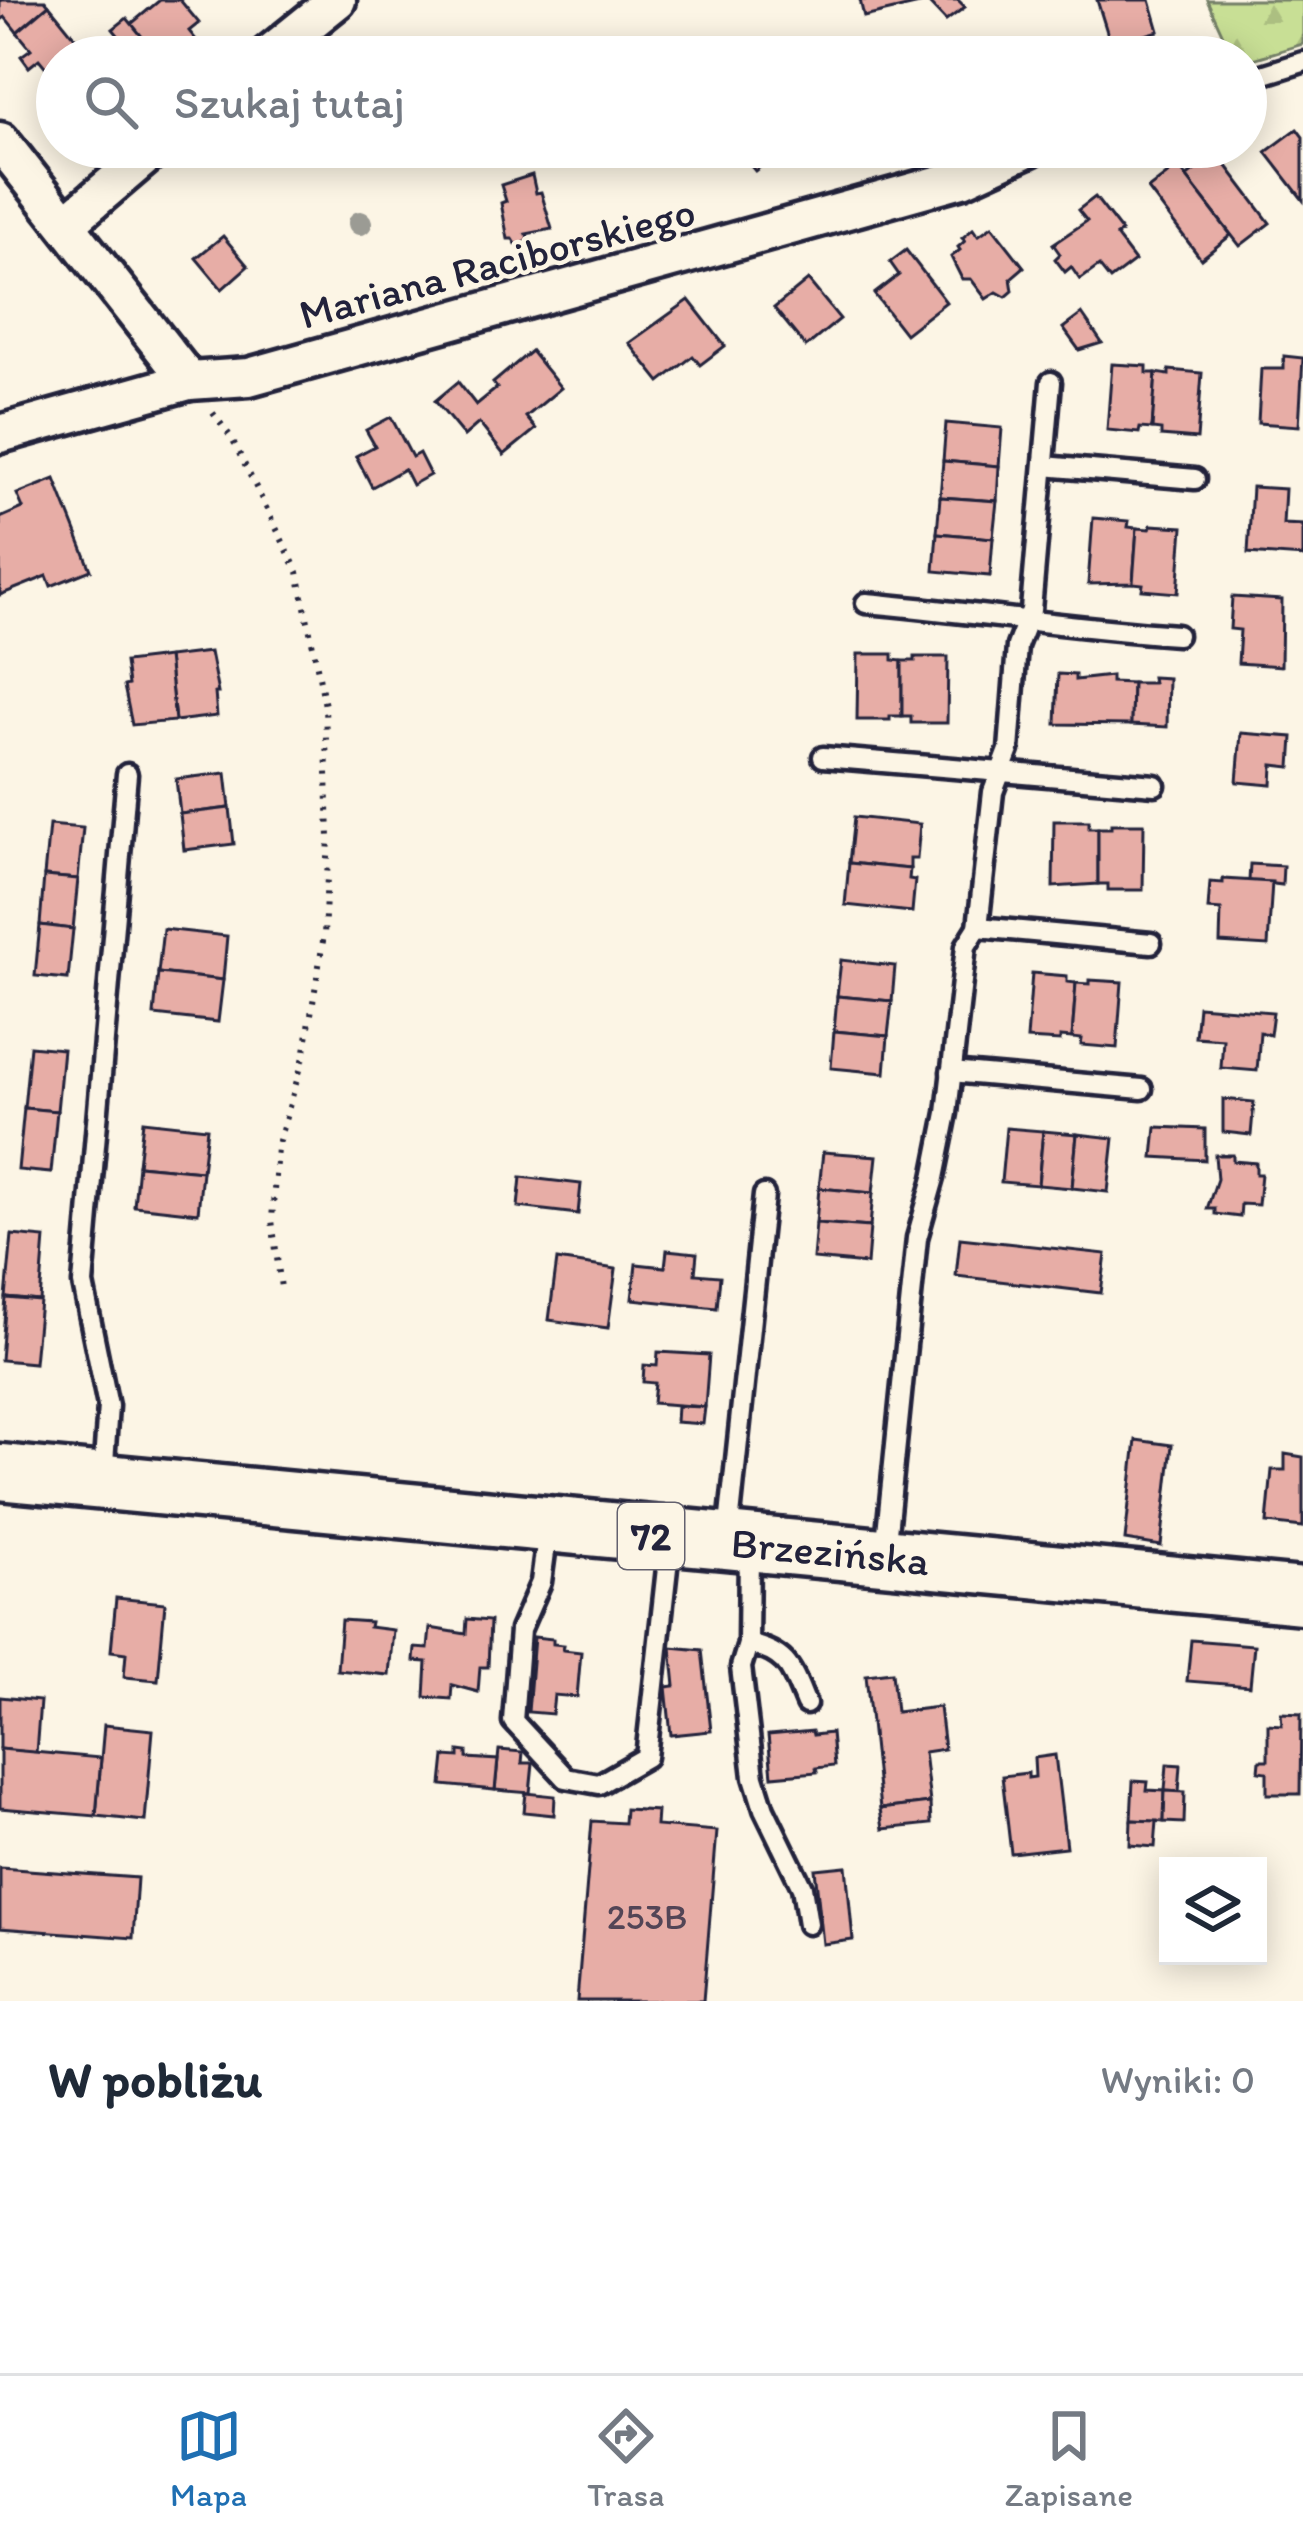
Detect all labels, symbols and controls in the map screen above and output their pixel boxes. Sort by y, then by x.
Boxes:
search box [36,36,1267,168]
icon: search [78,69,144,135]
text: Szukaj tutaj [174,75,405,129]
street label: Mariana Raciborskiego [294,185,701,340]
road number: 72 [618,1503,684,1569]
street label: Brzezińska [729,1517,932,1586]
map controls [1159,1857,1267,1965]
button: layers [1159,1857,1267,1965]
house number: 253B [607,1895,687,1938]
text: W pobliżu [48,2049,262,2110]
text: Wyniki: 0 [1100,2056,1255,2103]
tab: Mapa [170,2403,247,2514]
tab: Trasa [587,2403,665,2514]
tab: Zapisane [1005,2403,1133,2514]

